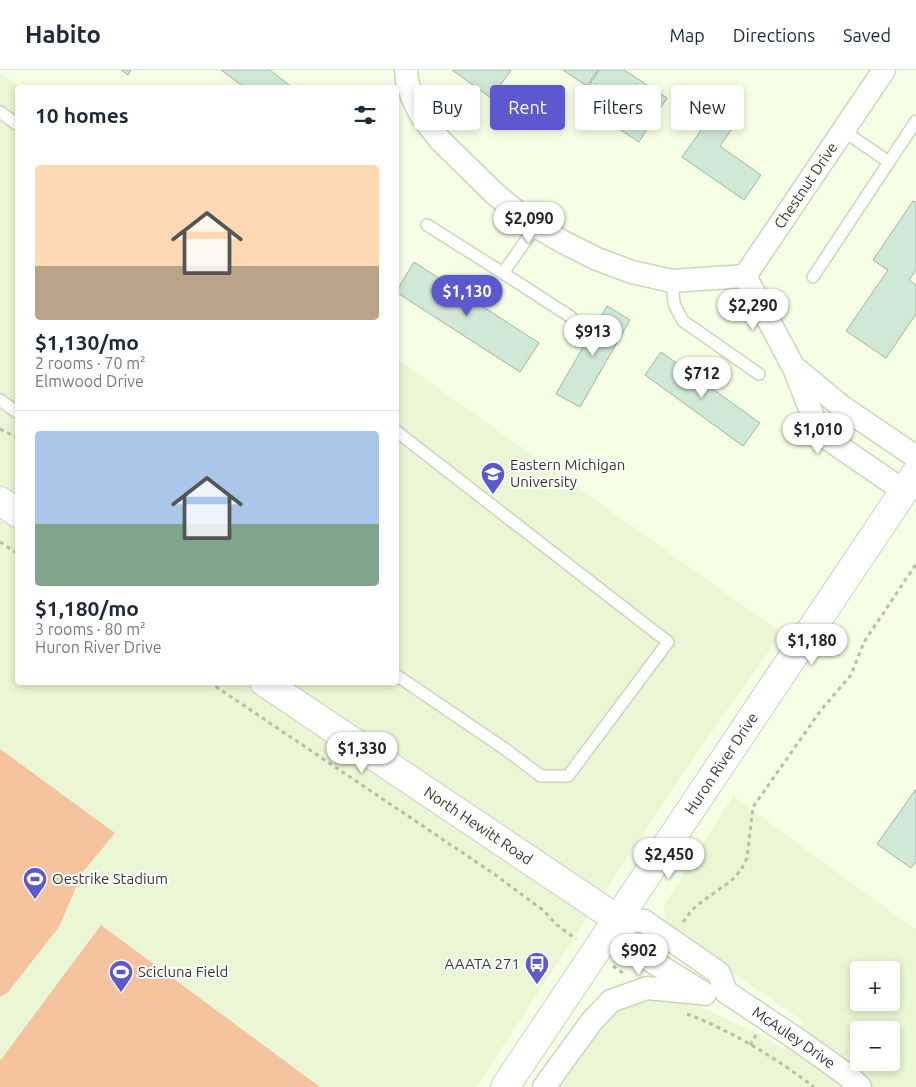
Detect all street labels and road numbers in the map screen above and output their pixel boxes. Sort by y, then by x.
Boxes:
street label: Chestnut Drive [770,139,841,232]
street label: Huron River Drive [681,709,761,818]
street label: North Hewitt Road [421,783,536,868]
street label: McAuley Drive [749,1003,839,1072]

